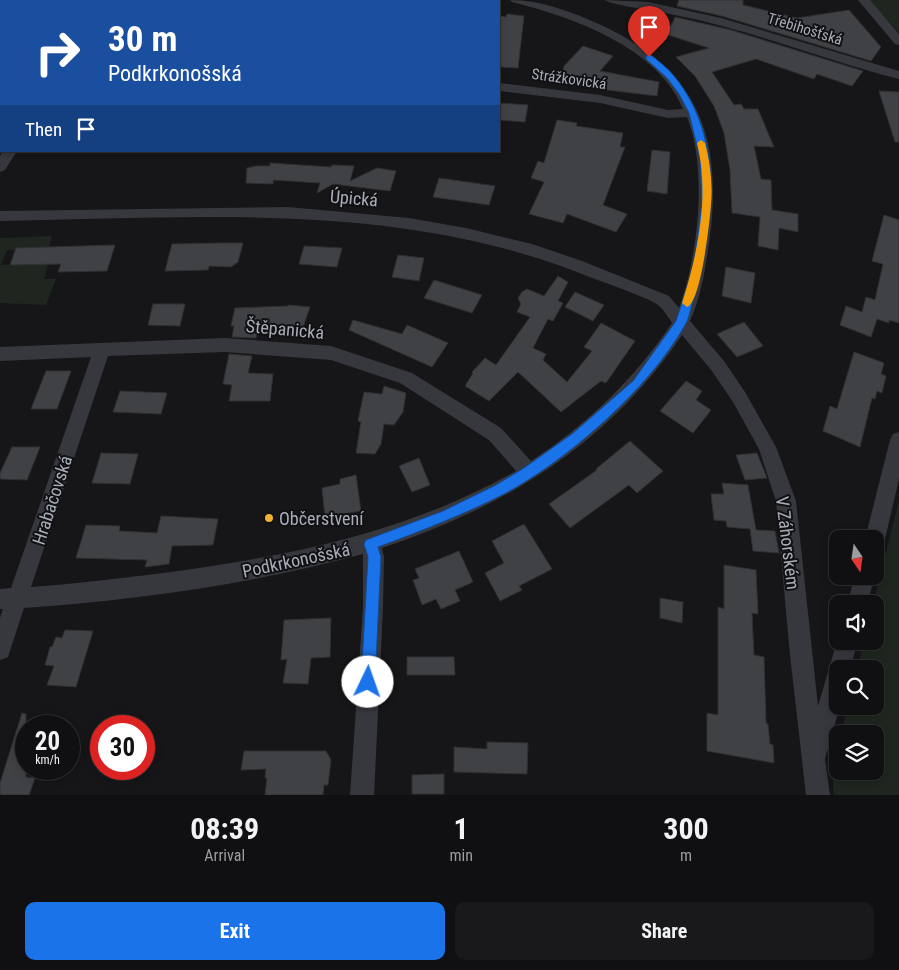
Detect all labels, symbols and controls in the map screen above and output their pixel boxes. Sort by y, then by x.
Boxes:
pin [628,6,670,57]
street label: Třebihošťská [765,9,845,49]
icon: arrive [635,13,663,41]
text: 30 m [108,19,177,60]
icon: right [25,20,90,85]
text: Podkrkonošská [108,61,242,86]
street label: Strážkovická [531,65,607,93]
icon: arrive [72,115,100,143]
text: Then [25,118,62,141]
street label: Úpická [329,185,379,211]
street label: Štěpanická [245,315,325,343]
street label: Hrabačovská [28,453,76,547]
street label: V Záhorském [772,495,804,591]
place label: Občerstvení [279,508,364,529]
marker: Občerstvení [263,512,275,524]
north arrow [829,530,884,585]
map controls [829,530,884,780]
street label: Podkrkonošská [240,538,352,582]
button: sound [829,595,884,650]
position arrow [341,655,393,707]
button: search [829,660,884,715]
speed limit sign: 30 [90,715,155,780]
button: layers [829,725,884,780]
text: 20 [35,727,60,756]
text: km/h [35,753,60,767]
text: 08:39 [190,811,259,846]
text: 1 [454,811,469,846]
text: 300 [663,811,709,846]
text: Arrival [204,846,245,865]
text: min [449,846,473,865]
text: m [680,846,692,865]
button: Exit [25,902,445,960]
button: Share [455,902,874,960]

